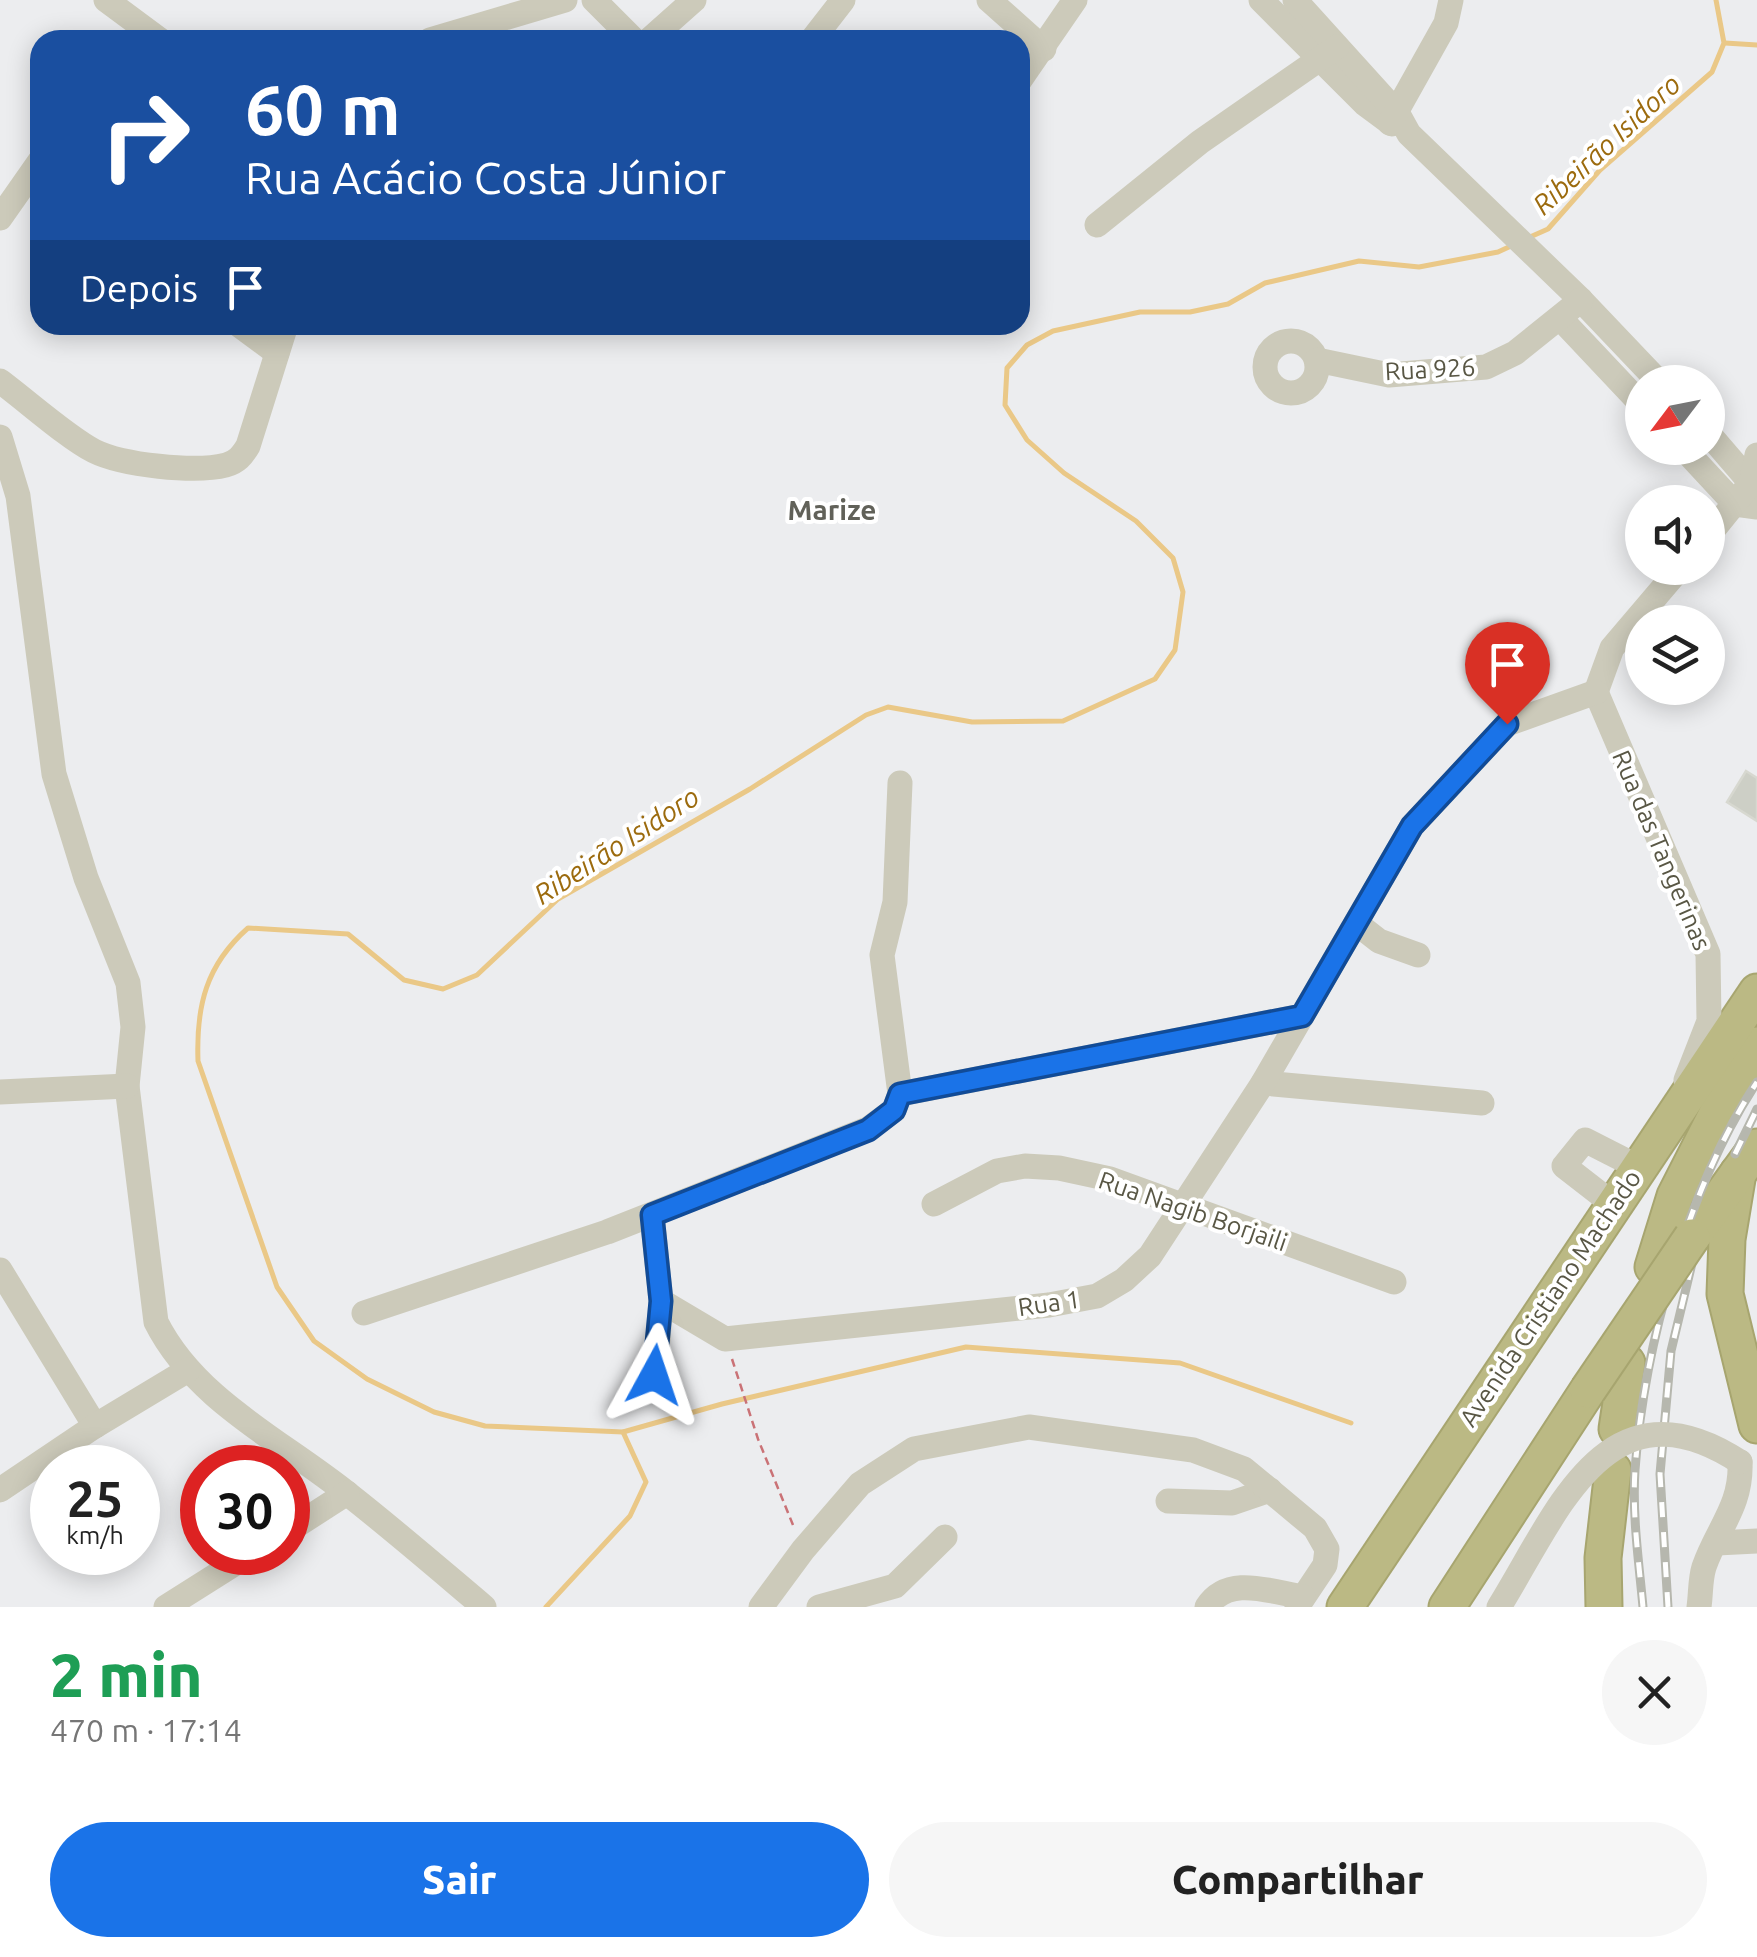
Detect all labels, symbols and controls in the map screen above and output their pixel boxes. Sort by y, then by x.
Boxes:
water label: Ribeirão Isidoro [1526,68,1686,220]
icon: right [80,70,210,200]
text: 60 m [245,70,401,148]
text: Rua Acácio Costa Júnior [245,152,726,203]
icon: arrive [218,260,273,315]
text: Depois [80,267,198,309]
street label: Rua 926 [1384,353,1476,385]
north arrow [1625,365,1725,465]
map controls [1625,365,1725,705]
button: sound [1625,485,1725,585]
district label: Marize [788,494,876,525]
button: layers [1625,605,1725,705]
pin [1465,622,1550,725]
icon: arrive [1480,637,1535,692]
street label: Rua das Tangerinas [1607,746,1717,954]
water label: Ribeirão Isidoro [528,780,704,910]
street label: Avenida Cristiano Machado [1454,1165,1646,1431]
street label: Rua Nagib Borjaili [1095,1166,1291,1256]
street label: Rua 1 [1016,1285,1082,1321]
position arrow [602,1323,706,1427]
speed limit sign: 30 [180,1445,310,1575]
text: 25 [67,1470,123,1526]
text: km/h [66,1521,124,1549]
button: close [1602,1640,1707,1745]
text: 2 min [50,1641,203,1708]
text: 470 m · 17:14 [50,1712,242,1748]
button: Sair [50,1822,869,1937]
button: Compartilhar [889,1822,1707,1937]

